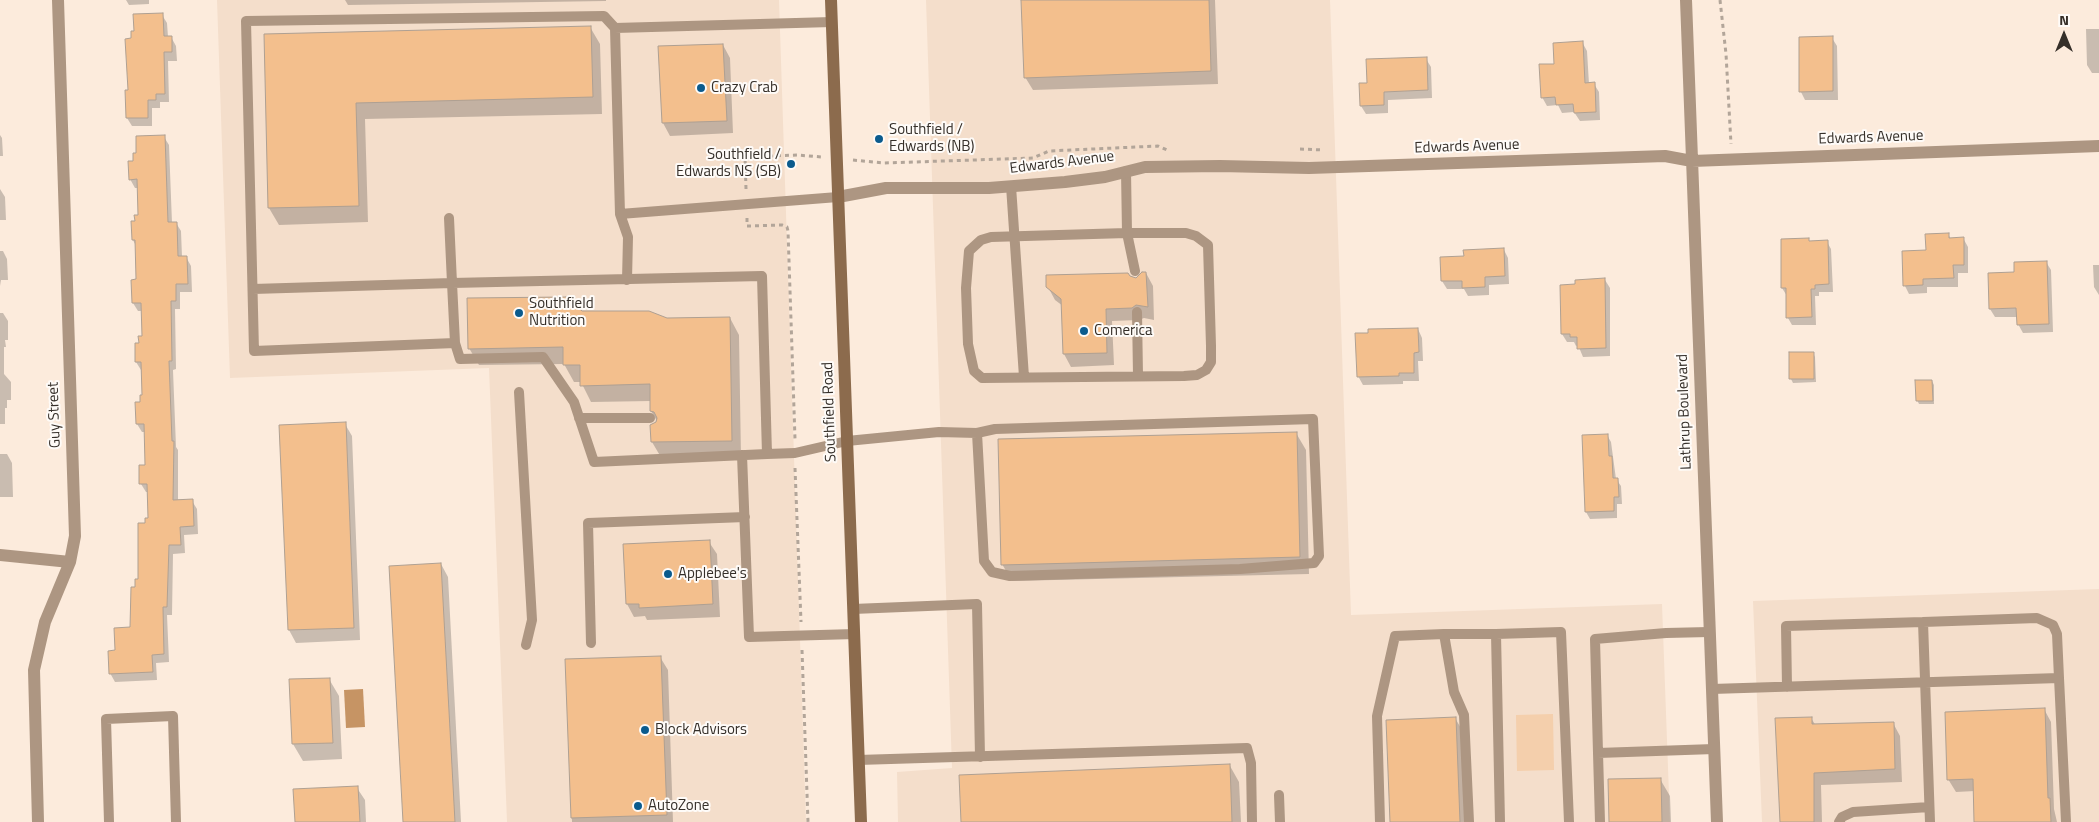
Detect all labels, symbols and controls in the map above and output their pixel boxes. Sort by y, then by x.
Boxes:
text: N [2059,9,2069,30]
north arrow [2039,10,2089,60]
place label: Crazy Crab [711,79,778,97]
marker: Crazy Crab [695,82,707,94]
place label: Southfield / Edwards (NB) [889,121,974,156]
street label: Edwards Avenue [1818,127,1924,149]
marker: Southfield / Edwards (NB) [873,133,885,145]
street label: Edwards Avenue [1414,136,1520,158]
place label: Southfield / Edwards NS (SB) [676,146,781,181]
street label: Edwards Avenue [1009,148,1115,178]
marker: Southfield / Edwards NS (SB) [785,158,797,170]
place label: Southfield Nutrition [529,295,594,330]
marker: Southfield Nutrition [513,307,525,319]
place label: Comerica [1094,322,1153,340]
marker: Comerica [1078,325,1090,337]
street label: Lathrup Boulevard [1674,354,1696,470]
street label: Southfield Road [819,362,841,462]
street label: Guy Street [45,381,65,449]
place label: Applebee's [678,565,747,583]
marker: Applebee's [662,568,674,580]
place label: Block Advisors [655,721,747,739]
marker: Block Advisors [639,724,651,736]
place label: AutoZone [648,797,709,815]
marker: AutoZone [632,800,644,812]

